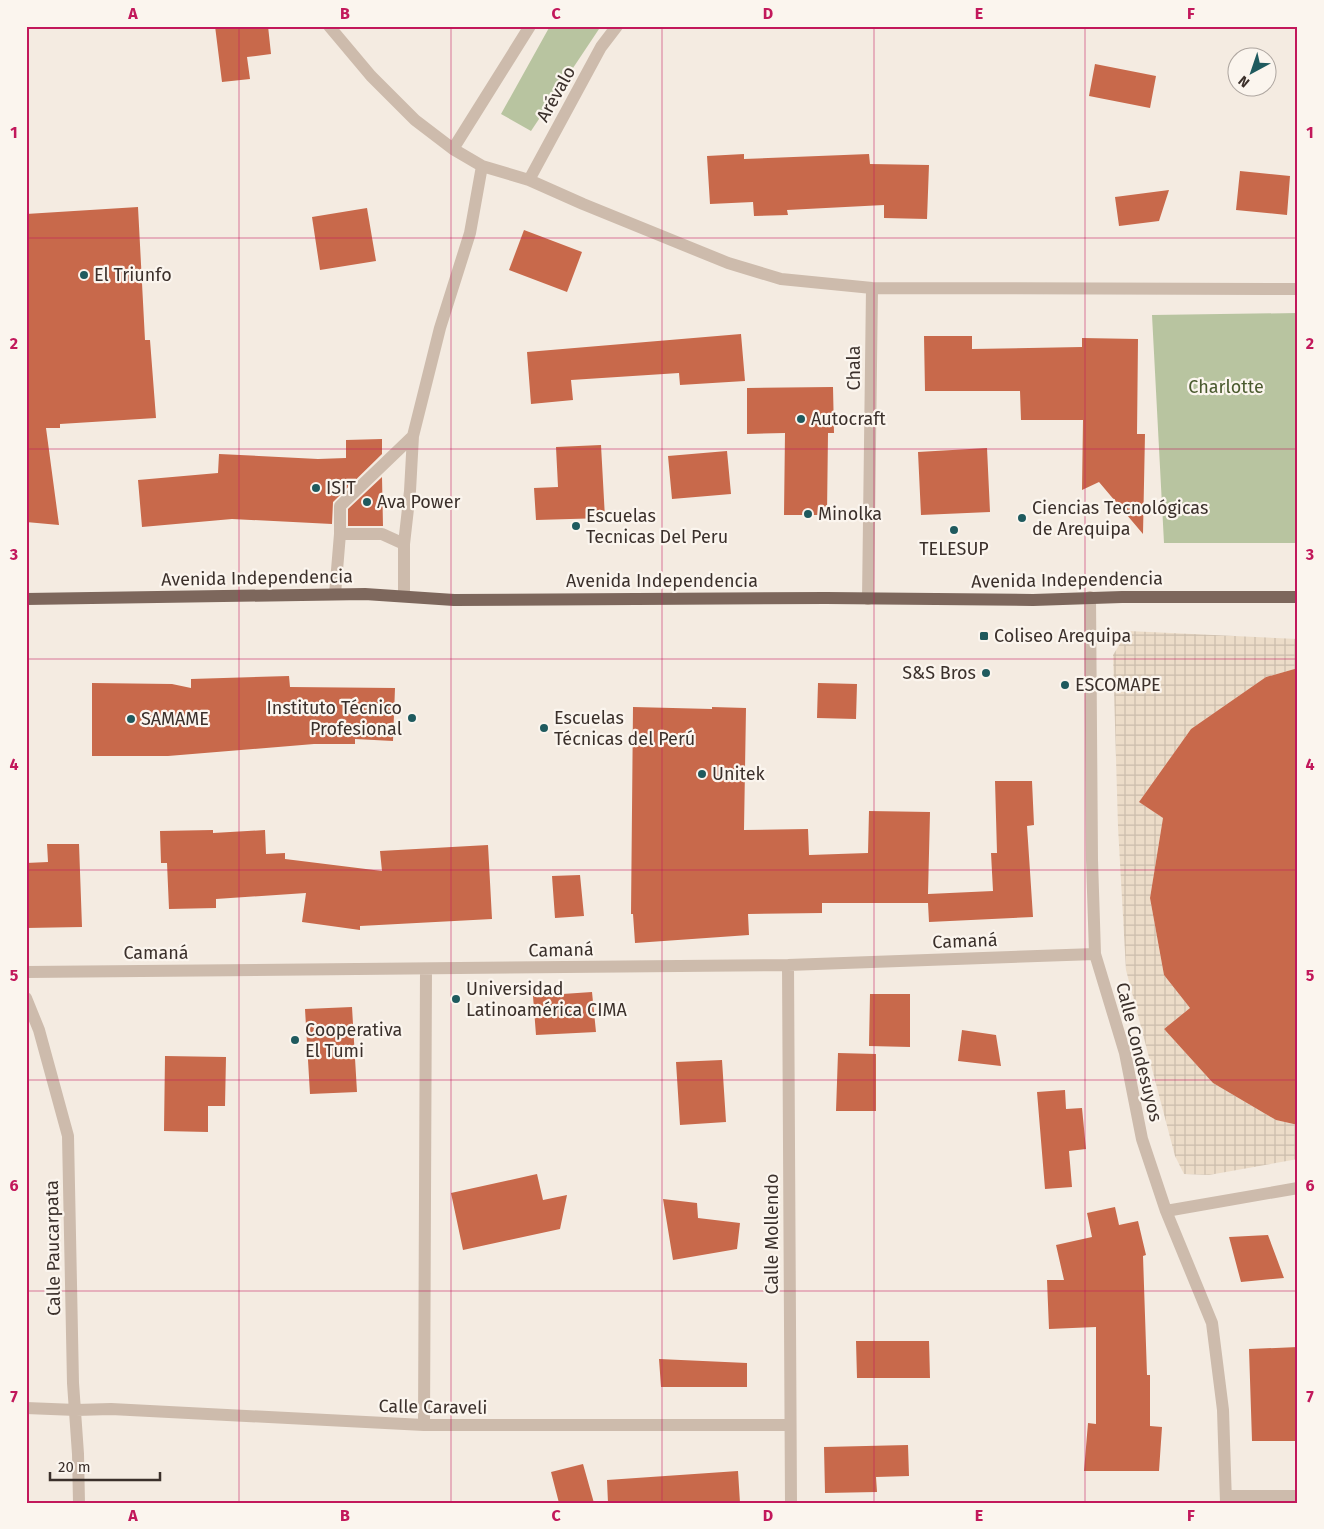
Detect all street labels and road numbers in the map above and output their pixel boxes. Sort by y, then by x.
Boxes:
street label: Arévalo [532,62,580,126]
street label: Chala [843,345,865,391]
street label: Avenida Independencia [161,565,353,591]
street label: Avenida Independencia [971,567,1163,593]
street label: Avenida Independencia [566,570,758,592]
street label: Camaná [932,929,998,953]
street label: Camaná [528,938,594,962]
street label: Camaná [123,942,189,964]
street label: Calle Condesuyos [1111,980,1167,1124]
street label: Calle Mollendo [761,1173,783,1295]
street label: Calle Paucarpata [41,1180,65,1316]
street label: Calle Caraveli [378,1395,488,1419]

